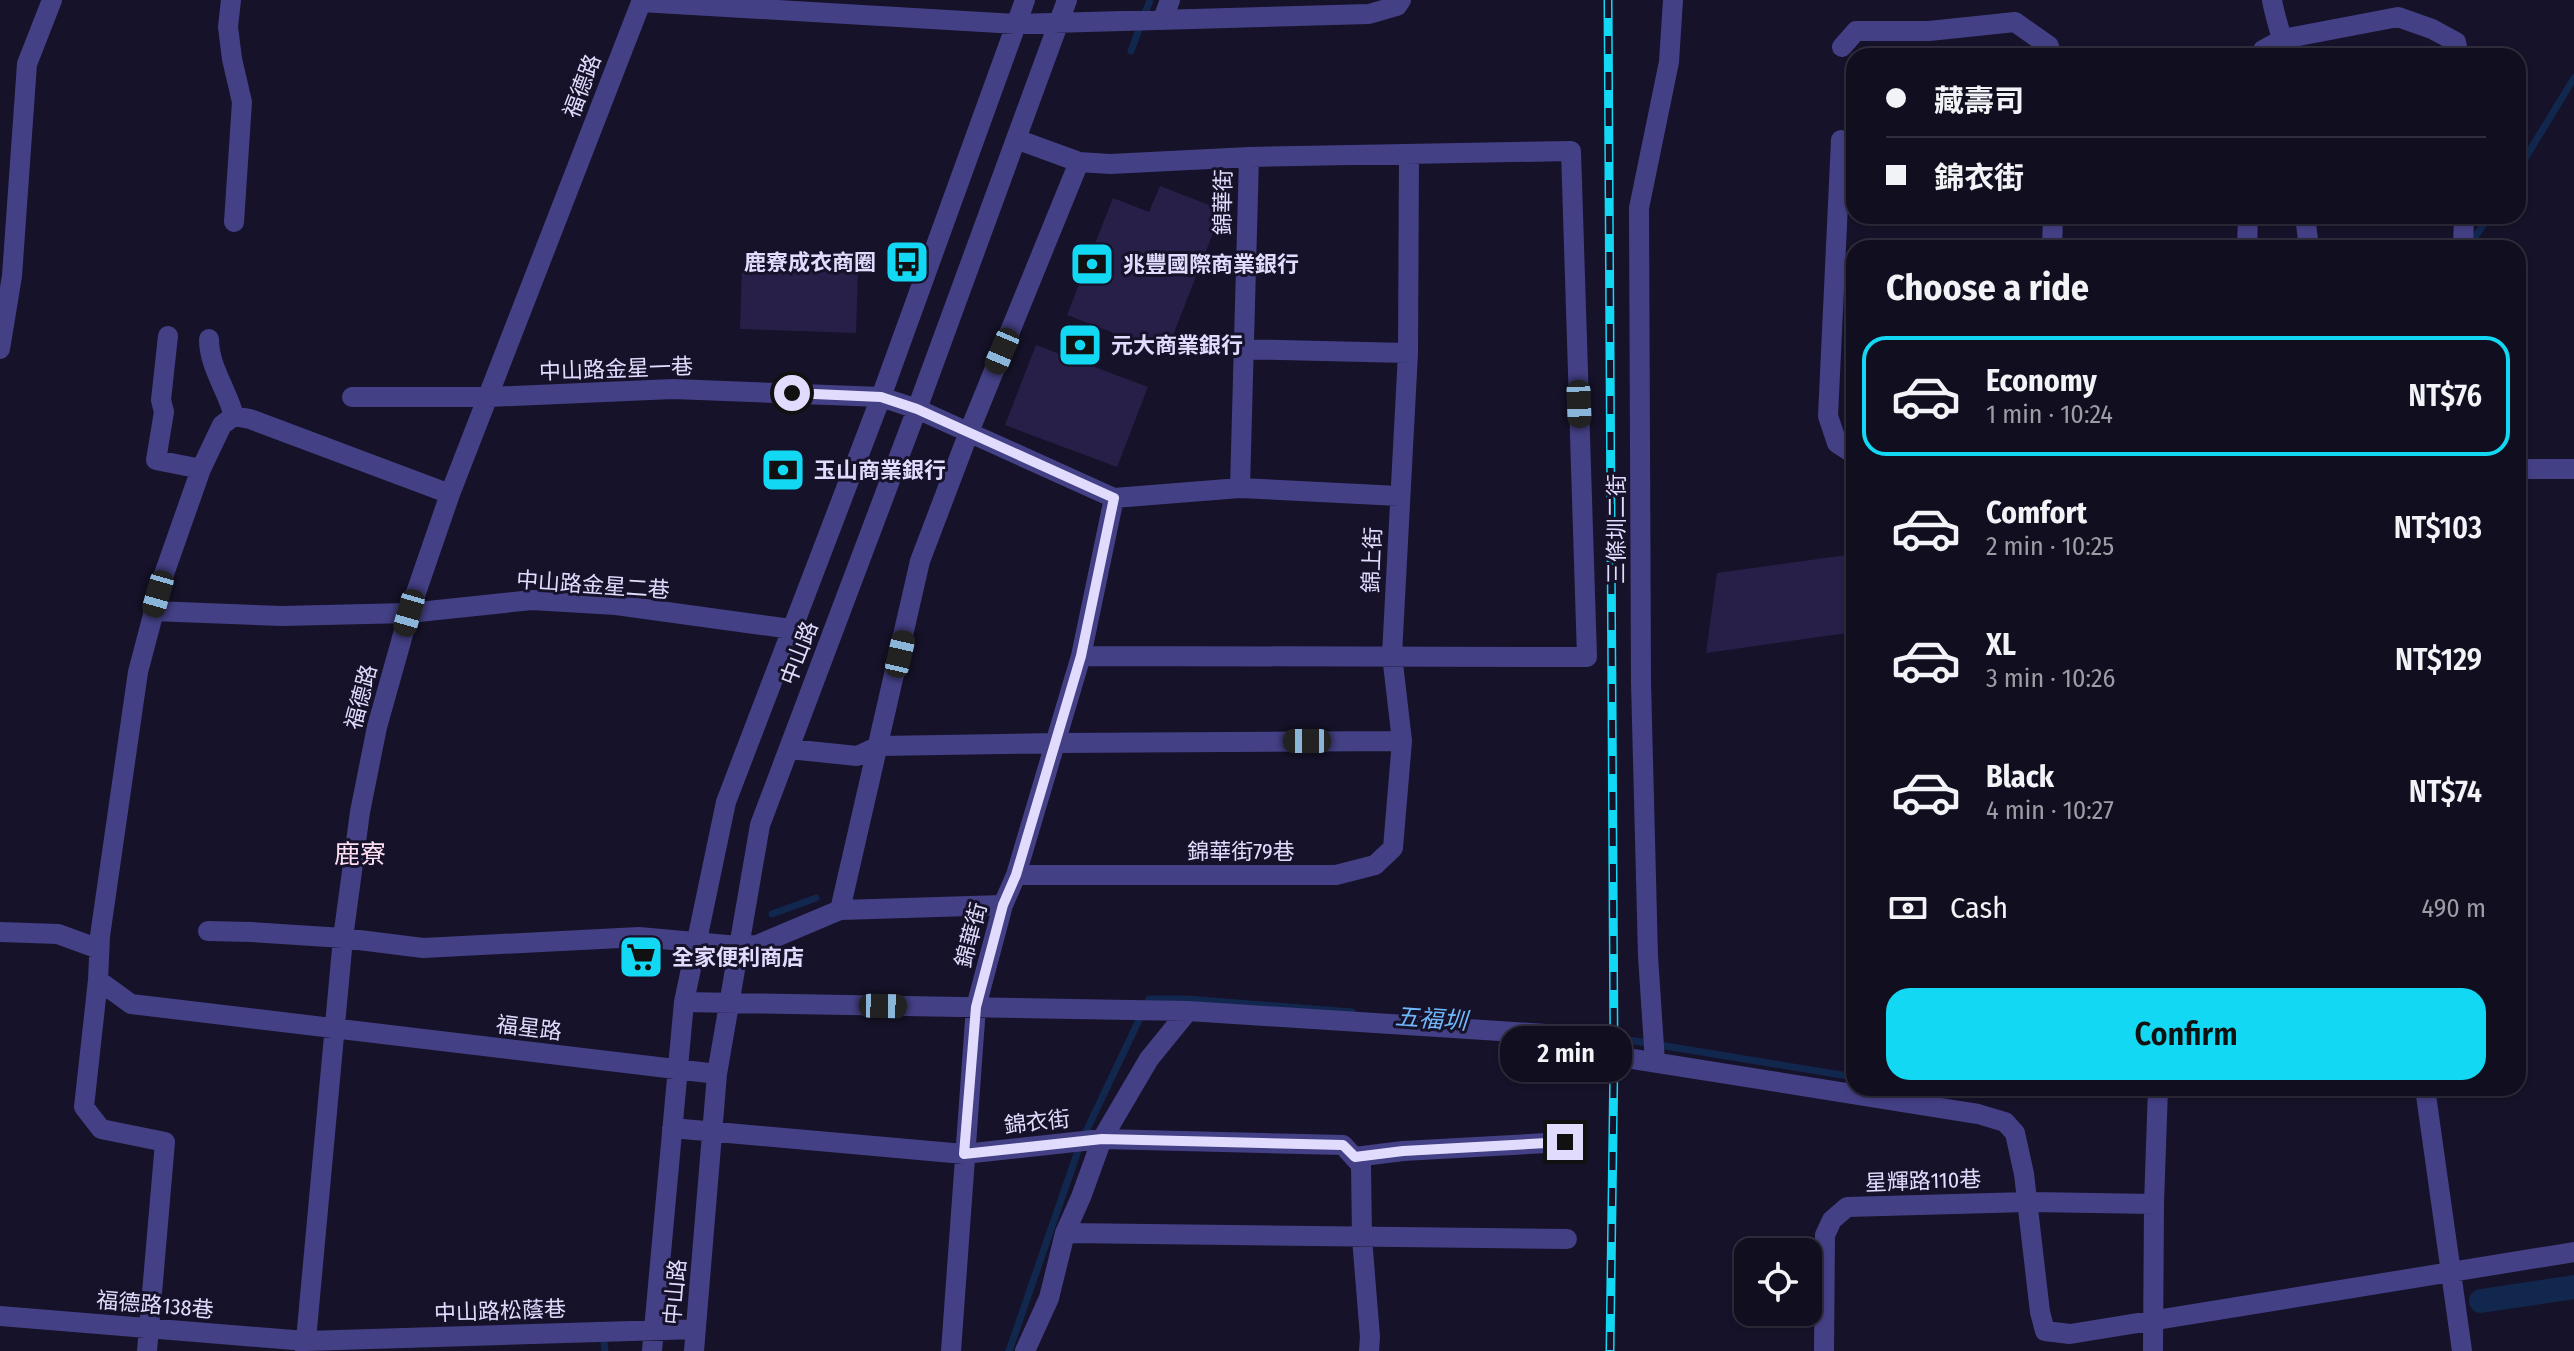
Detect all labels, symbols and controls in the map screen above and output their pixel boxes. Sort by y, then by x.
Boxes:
street label: 福德路 [558,50,606,122]
text: 藏壽司 [1934,83,2024,119]
text: 錦衣街 [1934,160,2024,196]
street label: 錦華街 [1209,169,1237,235]
bus stop icon: 鹿寮成衣商圈 [883,238,931,286]
bank icon: 兆豐國際商業銀行 [1068,240,1116,288]
place label: 鹿寮成衣商圈 [744,249,876,276]
place label: 兆豐國際商業銀行 [1123,251,1299,278]
text: Choose a ride [1886,266,2089,310]
bank icon: 元大商業銀行 [1056,321,1104,369]
car [982,324,1022,378]
place label: 元大商業銀行 [1111,332,1243,359]
street label: 中山路金星一巷 [539,353,693,385]
icon: car [1890,360,1962,432]
text: Economy [1986,363,2097,399]
route start [774,375,810,411]
text: NT$76 [2408,378,2482,414]
car [1566,380,1592,428]
text: 1 min · 10:24 [1986,399,2113,430]
bank icon: 玉山商業銀行 [759,446,807,494]
place label: 玉山商業銀行 [814,457,946,484]
street label: 三條圳二街 [1603,474,1630,584]
icon: car [1890,492,1962,564]
text: Comfort [1986,495,2087,531]
text: NT$103 [2394,510,2482,546]
street label: 錦上街 [1357,527,1387,593]
text: 2 min · 10:25 [1986,531,2114,562]
street label: 中山路金星二巷 [515,566,671,604]
car [140,568,176,620]
car [391,587,427,639]
street label: 中山路 [775,617,823,689]
icon: car [1890,624,1962,696]
text: XL [1986,627,2016,663]
car [883,628,917,680]
text: NT$129 [2395,642,2482,678]
street label: 福德路 [339,662,383,732]
text: 3 min · 10:26 [1986,663,2115,694]
car [1283,729,1331,753]
icon: car [1890,756,1962,828]
text: Black [1986,759,2054,795]
text: NT$74 [2409,774,2482,810]
text: 4 min · 10:27 [1986,795,2114,826]
street label: 錦華街79巷 [1187,838,1295,865]
district label: 鹿寮 [334,839,386,870]
icon: cash [1886,886,1930,930]
text: Cash [1950,890,2008,926]
text: 490 m [2422,893,2486,924]
street label: 錦華街 [949,900,993,970]
supermarket icon: 全家便利商店 [617,933,665,981]
place label: 全家便利商店 [672,944,804,971]
button: Confirm [1886,988,2486,1080]
car [859,994,907,1018]
water label: 五福圳 [1394,1003,1471,1036]
street label: 福星路 [495,1011,563,1045]
callout: 2 min [1499,1026,1631,1082]
text: 2 min [1537,1038,1595,1069]
street label: 錦衣街 [1003,1105,1071,1139]
route end [1547,1124,1583,1160]
street label: 星輝路110巷 [1864,1165,1982,1197]
map controls [1734,1238,1822,1326]
button: locate [1734,1238,1822,1326]
street label: 中山路 [659,1258,691,1326]
street label: 福德路138巷 [95,1286,215,1324]
street label: 中山路松蔭巷 [434,1295,566,1327]

